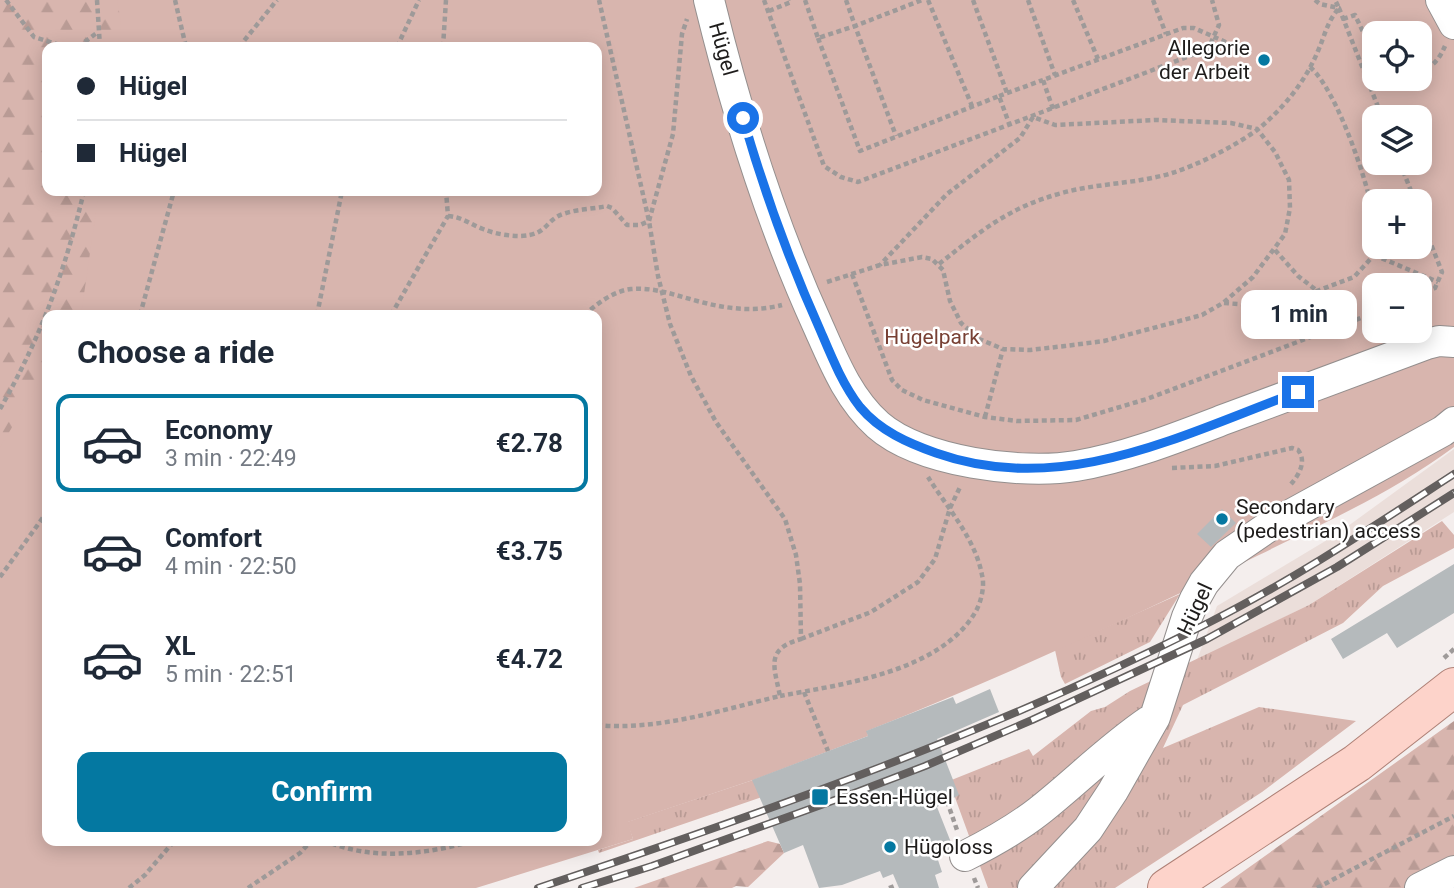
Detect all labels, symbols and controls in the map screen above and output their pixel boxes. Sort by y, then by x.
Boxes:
street label: Hügel [704,19,742,79]
map controls [1362,21,1432,343]
button: locate [1362,21,1432,91]
place label: Allegorie der Arbeit [1159,36,1250,84]
marker: Allegorie der Arbeit [1256,52,1272,68]
text: Hügel [119,71,188,101]
route start [727,102,759,134]
button: layers [1362,105,1432,175]
text: Hügel [119,138,188,168]
button: + [1362,189,1432,259]
button: − [1362,273,1432,343]
callout: 1 min [1240,290,1356,340]
text: 1 min [1270,301,1328,328]
park label: Hügelpark [884,325,980,349]
text: Choose a ride [77,333,274,371]
route end [1282,376,1314,408]
icon: car [81,412,144,475]
text: Economy [165,415,272,445]
text: €2.78 [496,428,563,458]
text: 3 min · 22:49 [165,445,297,472]
place label: Secondary (pedestrian) access [1236,495,1421,543]
marker: Secondary (pedestrian) access [1214,511,1230,527]
icon: car [81,520,144,583]
text: Comfort [165,523,262,553]
text: €3.75 [496,536,563,566]
text: 4 min · 22:50 [165,553,297,580]
street label: Hügel [1173,579,1217,639]
icon: car [81,628,144,691]
text: XL [165,631,196,661]
text: €4.72 [496,644,563,674]
text: 5 min · 22:51 [165,661,297,688]
button: Confirm [77,752,567,832]
place label: Essen-Hügel [836,785,953,809]
marker: Essen-Hügel [810,787,830,807]
place label: Hügoloss [904,835,993,859]
marker: Hügoloss [882,839,898,855]

